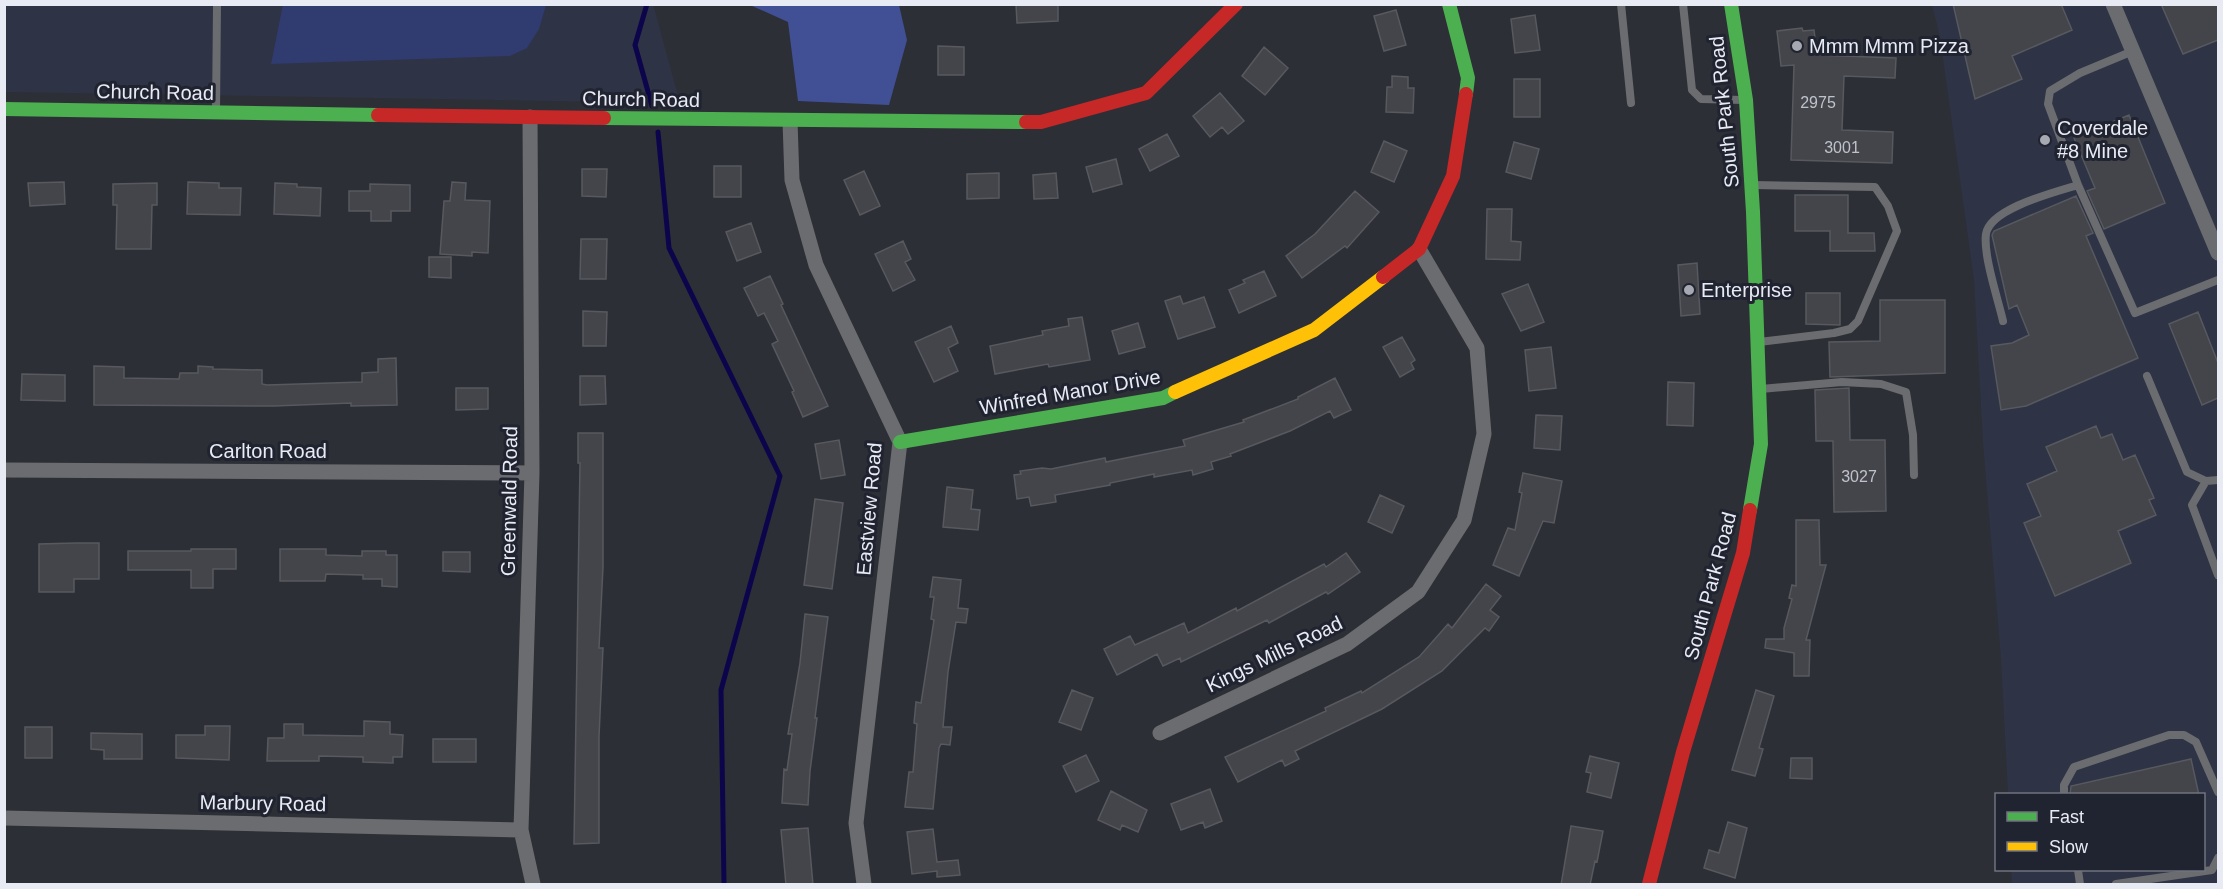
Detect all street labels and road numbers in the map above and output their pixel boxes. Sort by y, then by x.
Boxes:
street label: South Park Road [1705,35,1743,189]
street label: Church Road [96,80,214,104]
street label: Church Road [582,87,700,111]
street label: Winfred Manor Drive [978,365,1162,419]
street label: Greenwald Road [497,426,521,576]
street label: Carlton Road [209,440,327,462]
street label: Eastview Road [852,442,886,576]
street label: South Park Road [1680,510,1740,662]
street label: Kings Mills Road [1202,611,1346,697]
street label: Marbury Road [199,791,327,815]

